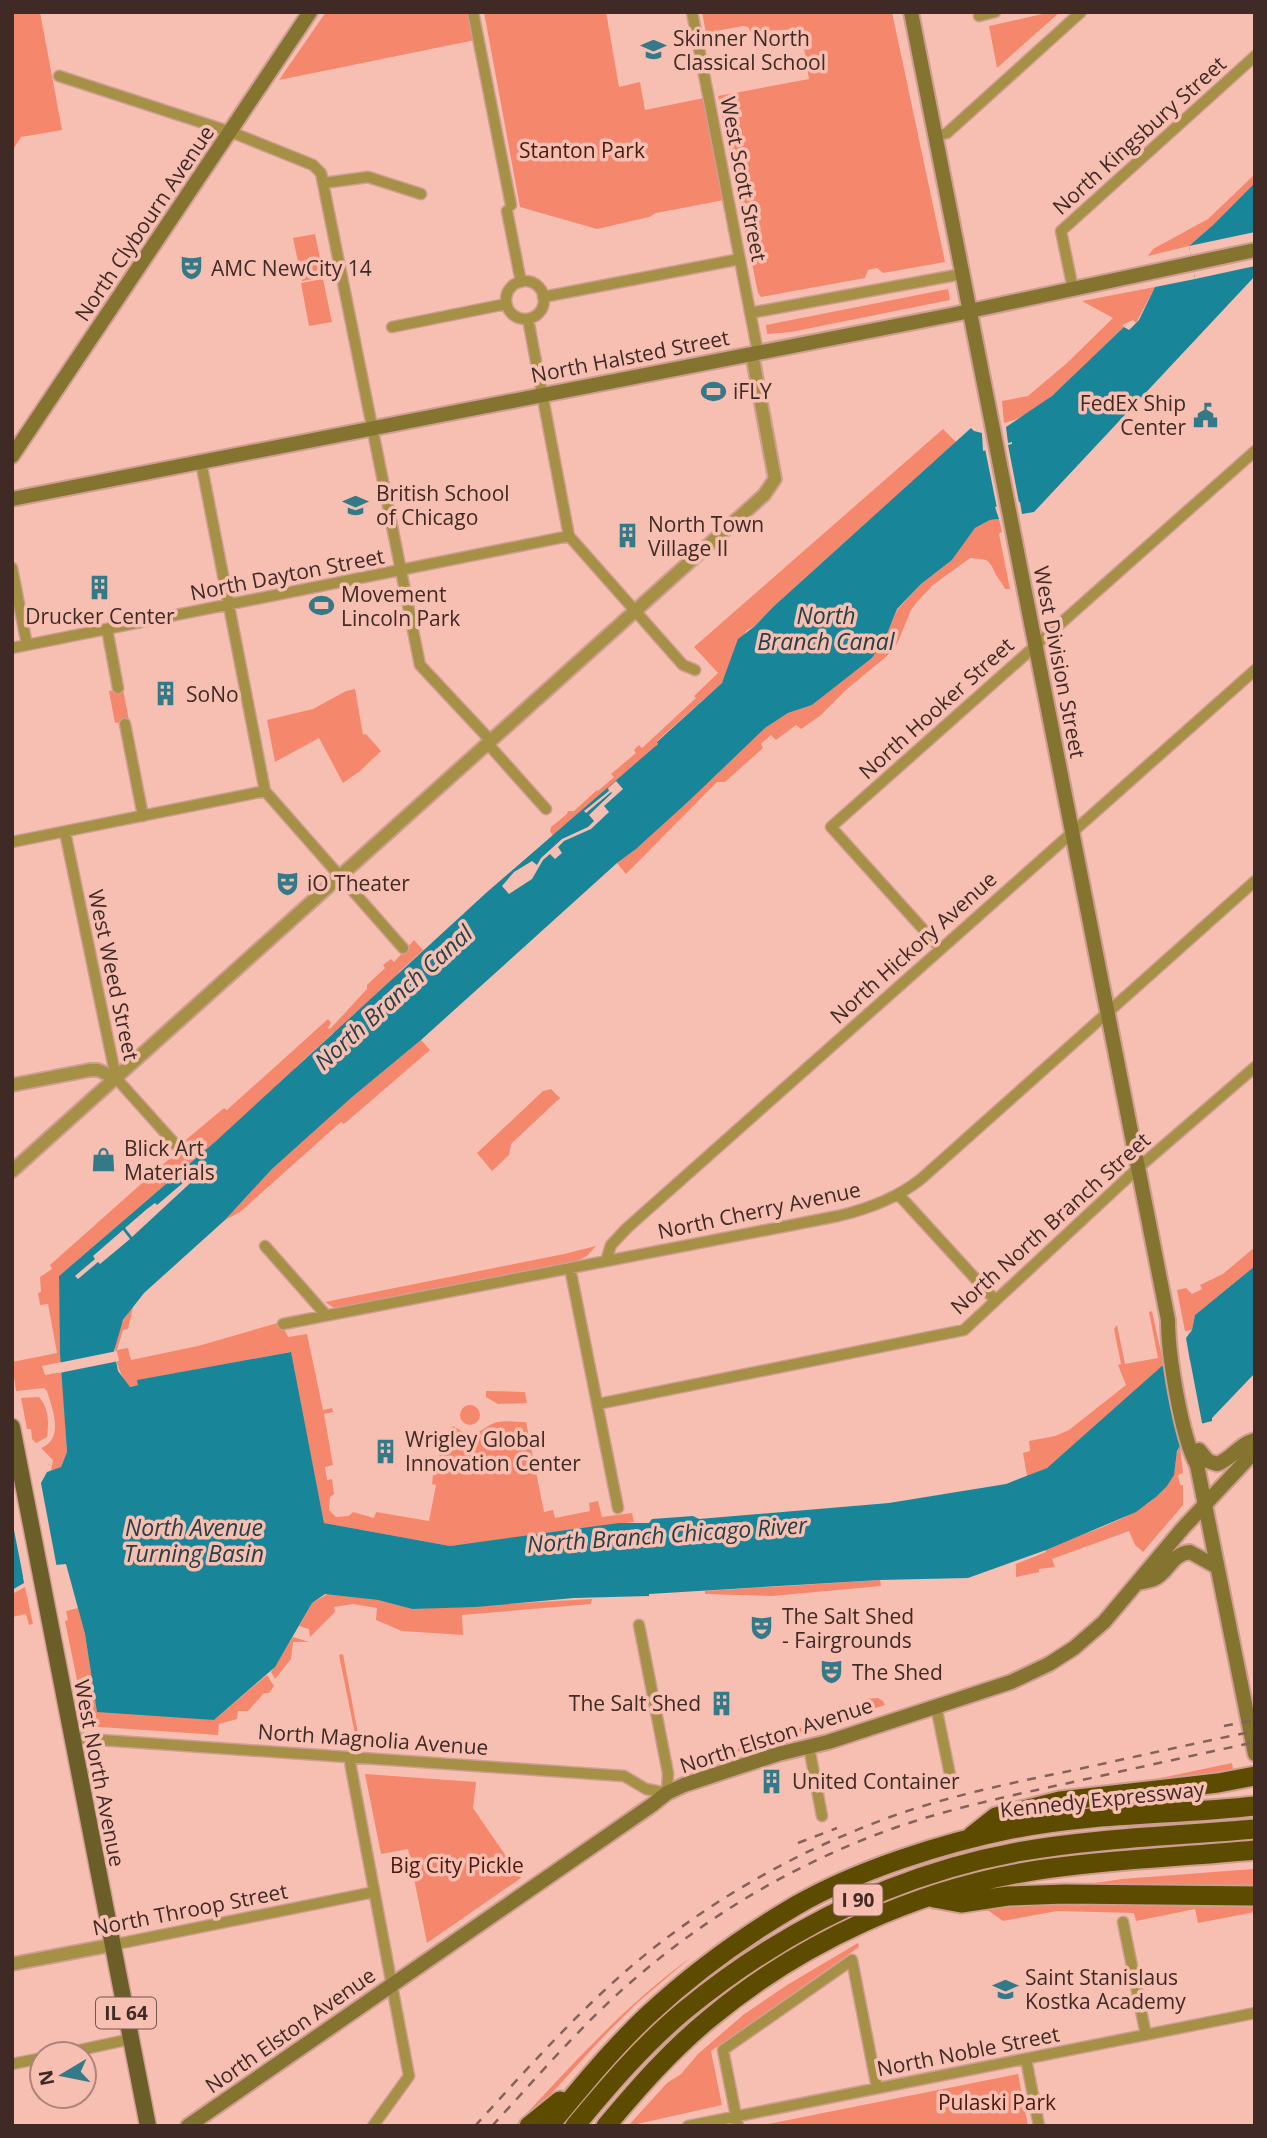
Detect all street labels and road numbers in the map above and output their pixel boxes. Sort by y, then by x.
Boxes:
street label: North Kingsbury Street [1046,50,1232,220]
street label: West Scott Street [714,94,774,264]
street label: North Clybourn Avenue [68,120,220,326]
street label: North Halsted Street [528,323,732,389]
street label: North Dayton Street [187,541,387,607]
street label: West Division Street [1028,563,1092,761]
street label: North Hooker Street [853,631,1019,785]
street label: North Hickory Avenue [824,865,1002,1029]
street label: West Weed Street [82,887,146,1063]
street label: North North Branch Street [944,1126,1156,1320]
street label: North Cherry Avenue [655,1175,863,1245]
street label: West North Avenue [68,1677,132,1869]
street label: North Elston Avenue [676,1691,876,1779]
street label: North Magnolia Avenue [257,1717,489,1761]
street label: Kennedy Expressway [998,1774,1206,1824]
street label: North Throop Street [90,1876,290,1942]
road number: I 90 [834,1884,882,1916]
street label: North Elston Avenue [199,1961,381,2099]
road number: IL 64 [96,1997,156,2028]
street label: North Noble Street [874,2020,1062,2082]

